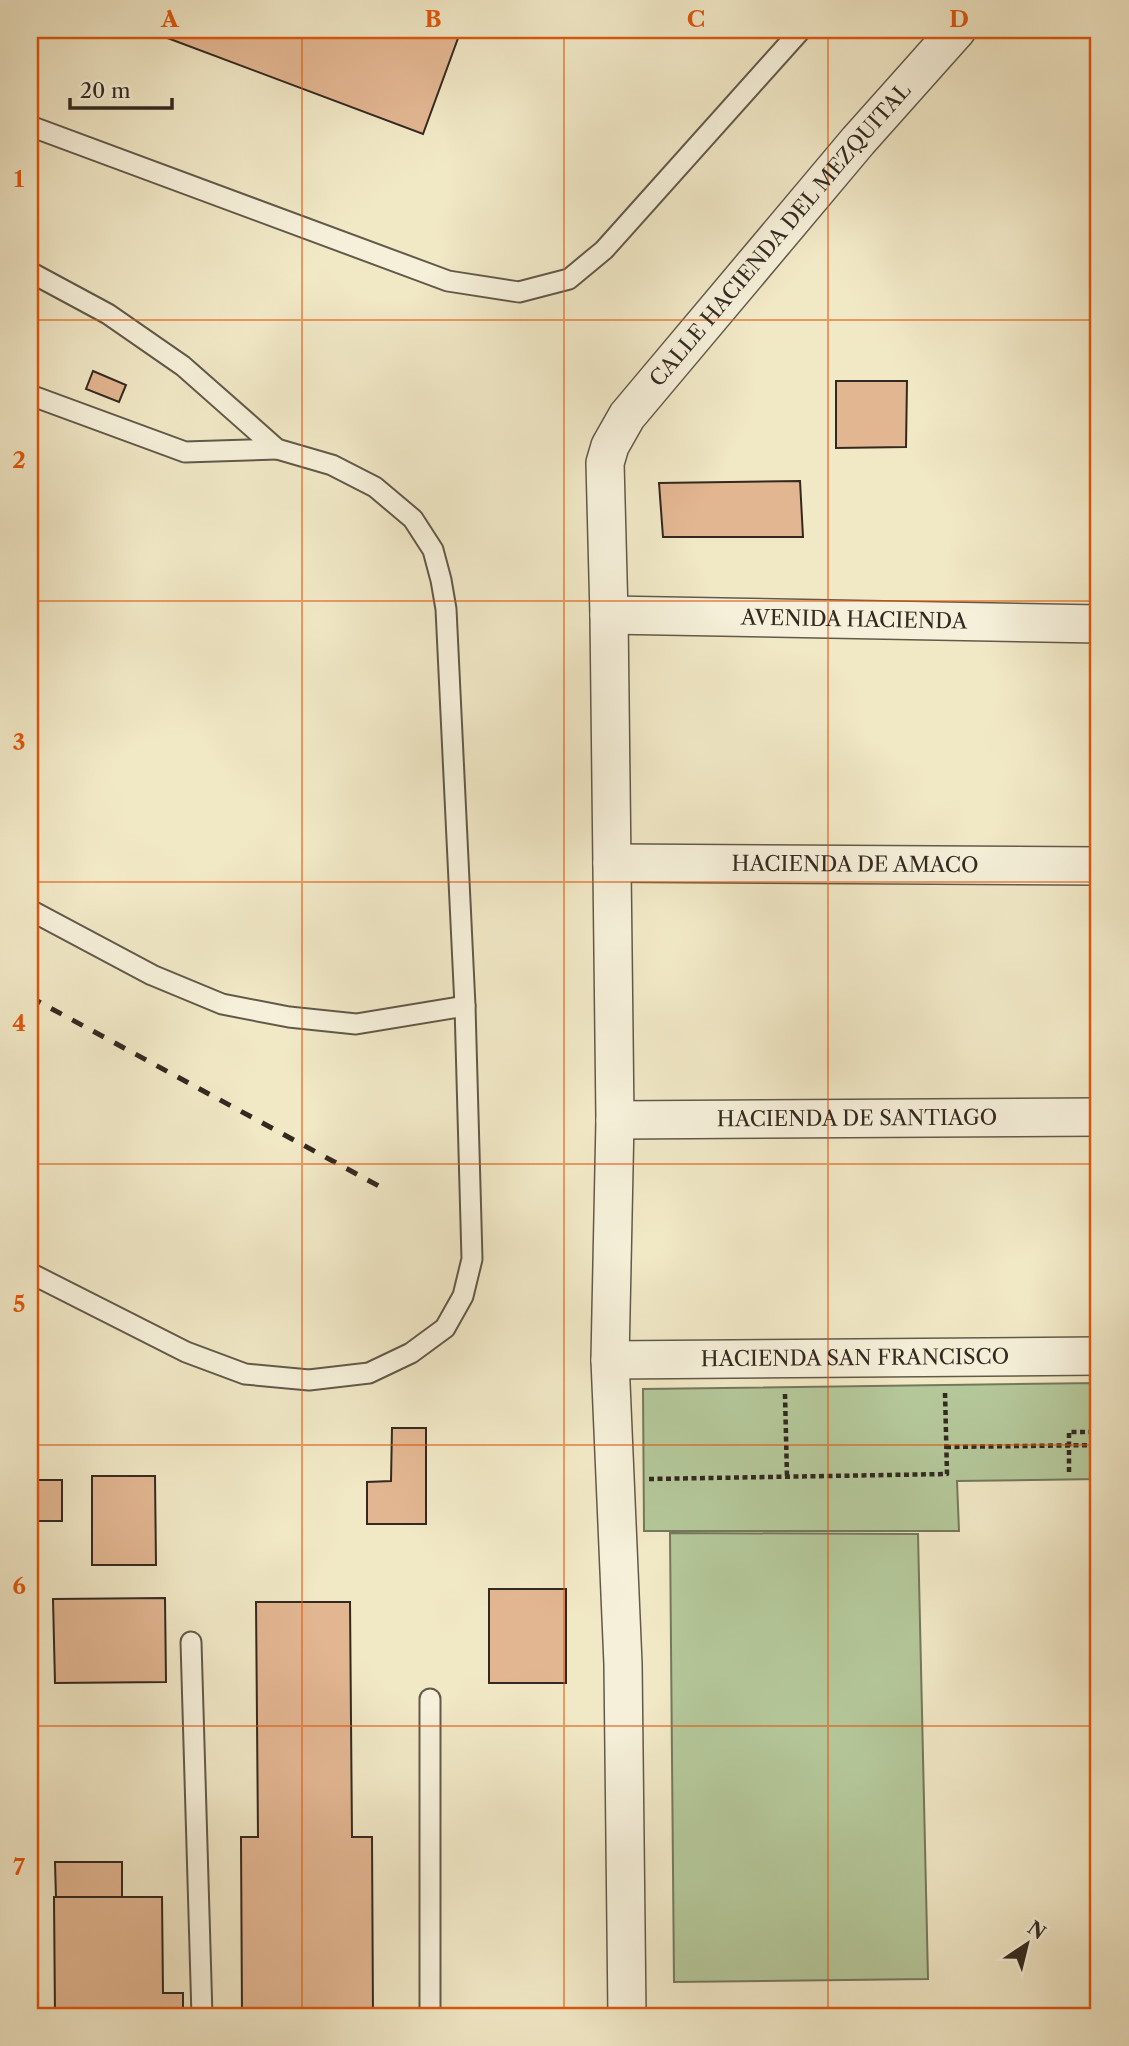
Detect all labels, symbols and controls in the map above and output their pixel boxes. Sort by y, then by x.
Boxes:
text: A [160,5,180,33]
text: B [424,5,442,33]
text: C [687,5,705,33]
text: D [949,5,969,33]
scale bar [70,66,172,110]
text: 20 m [80,78,131,103]
street label: CALLE HACIENDA DEL MEZQUITAL [644,78,916,391]
text: 1 [14,165,25,193]
text: 2 [12,446,26,474]
street label: AVENIDA HACIENDA [740,604,968,634]
text: 3 [13,728,26,756]
street label: HACIENDA DE AMACO [731,851,979,877]
text: 4 [12,1009,26,1037]
street label: HACIENDA DE SANTIAGO [717,1105,997,1131]
text: 5 [13,1290,25,1318]
street label: HACIENDA SAN FRANCISCO [701,1344,1009,1371]
text: 6 [12,1572,26,1600]
text: 7 [13,1853,25,1881]
north arrow [992,1910,1062,1980]
text: N [1023,1916,1050,1945]

